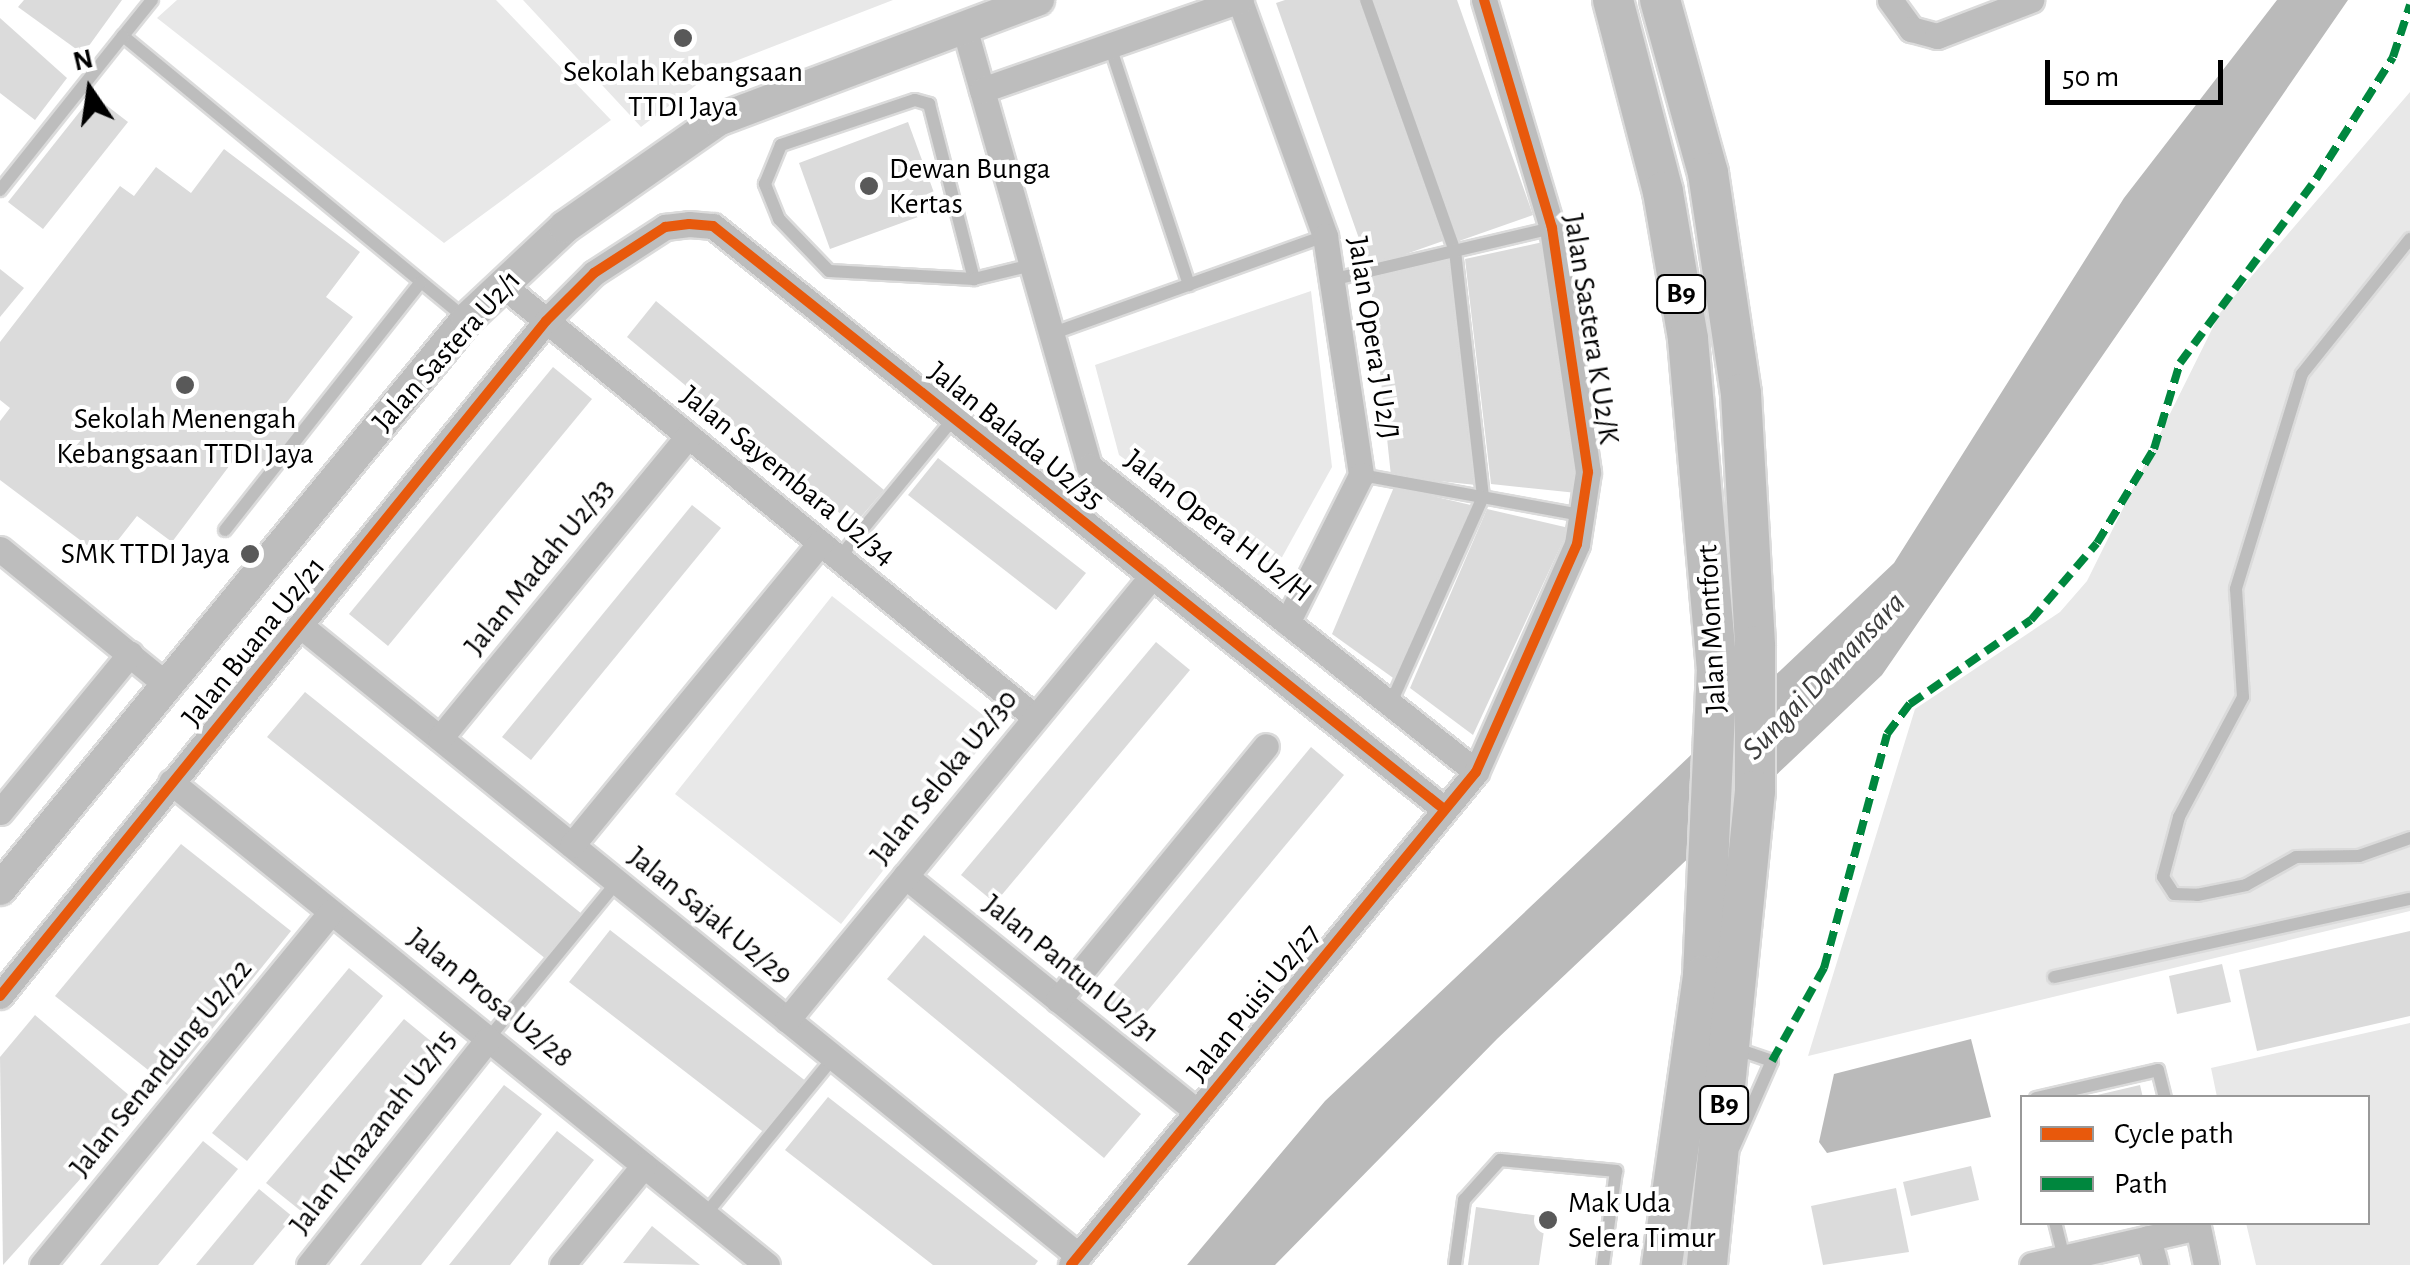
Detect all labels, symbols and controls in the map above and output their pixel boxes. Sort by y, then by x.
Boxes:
marker: Sekolah Kebangsaan TTDI Jaya [672,27,694,49]
north arrow [40,40,140,140]
scale bar [2050,40,2228,102]
text: N [71,45,96,77]
place label: Sekolah Kebangsaan TTDI Jaya [563,54,803,124]
text: 50 m [2062,62,2119,92]
place label: Dewan Bunga Kertas [889,151,1051,222]
marker: Dewan Bunga Kertas [858,175,880,197]
street label: Jalan Sastera K U2/K [1555,211,1627,447]
street label: Jalan Opera J U2/J [1339,234,1407,442]
street label: Jalan Sastera U2/1 [365,263,529,439]
road number: B9 [1656,271,1706,317]
street label: Jalan Balada U2/35 [921,354,1111,518]
marker: Sekolah Menengah Kebangsaan TTDI Jaya [174,374,196,396]
street label: Jalan Sayembara U2/34 [673,378,903,574]
place label: Sekolah Menengah Kebangsaan TTDI Jaya [56,401,314,472]
street label: Jalan Opera H U2/H [1117,442,1319,610]
street label: Jalan Madah U2/33 [457,471,621,663]
place label: SMK TTDI Jaya [61,536,230,572]
marker: SMK TTDI Jaya [239,543,261,565]
street label: Jalan Montfort [1690,544,1734,714]
street label: Jalan Buana U2/21 [174,550,334,734]
water label: Sungai Damansara [1734,584,1914,768]
street label: Jalan Seloka U2/30 [862,682,1026,872]
street label: Jalan Sajak U2/29 [621,839,799,993]
street label: Jalan Pantun U2/31 [976,887,1166,1051]
street label: Jalan Puisi U2/27 [1180,917,1328,1089]
street label: Jalan Prosa U2/28 [400,920,580,1076]
street label: Jalan Senandung U2/22 [62,952,260,1184]
street label: Jalan Khazanah U2/15 [282,1023,464,1241]
road number: B9 [1699,1082,1749,1128]
legend [2020,1095,2370,1225]
text: Cycle path [2114,1119,2234,1149]
text: Path [2114,1169,2168,1199]
place label: Mak Uda Selera Timur [1568,1185,1715,1256]
marker: Mak Uda Selera Timur [1537,1209,1559,1231]

